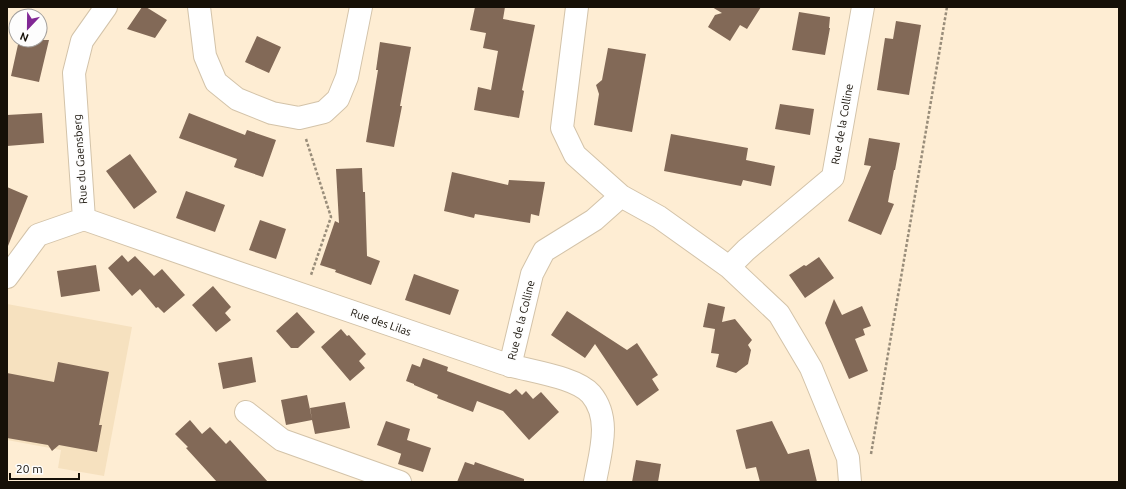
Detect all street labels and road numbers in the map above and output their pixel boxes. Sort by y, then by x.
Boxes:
street label: Rue de la Colline [829,83,855,165]
street label: Rue du Gaensberg [71,114,89,204]
street label: Rue de la Colline [505,279,537,361]
street label: Rue des Lilas [349,306,413,338]

